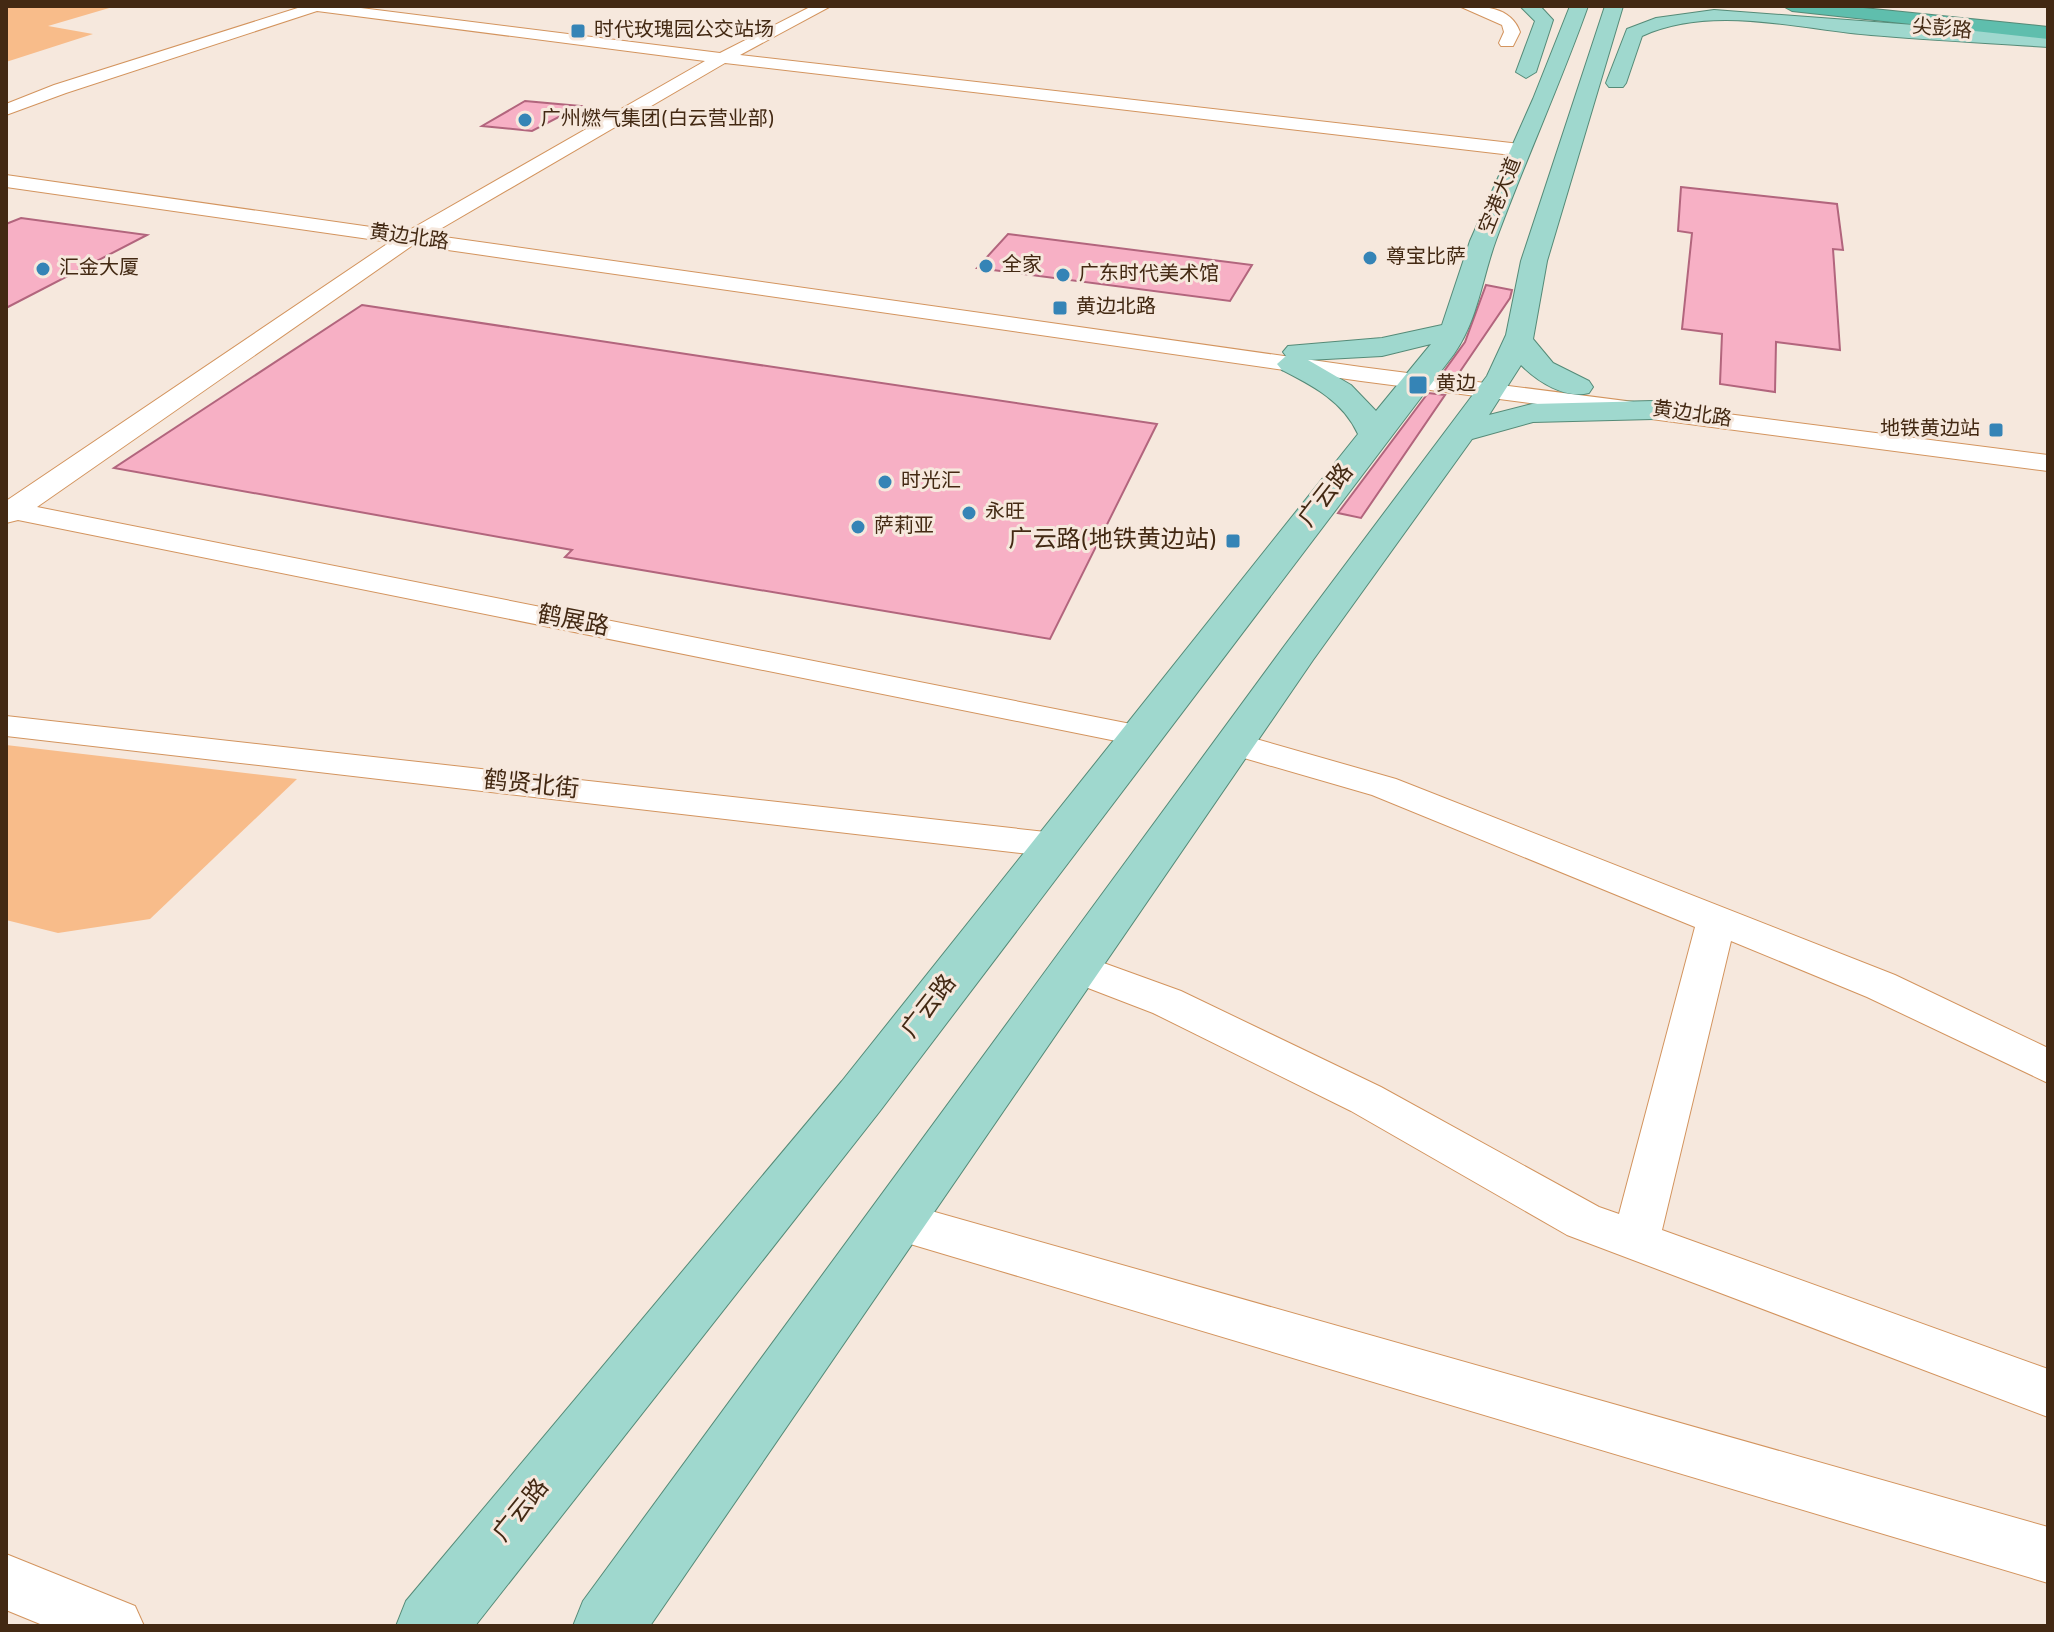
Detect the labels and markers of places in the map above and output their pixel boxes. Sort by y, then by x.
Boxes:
place label: 时代玫瑰园公交站场 [594,18,774,44]
marker: 时代玫瑰园公交站场 [569,22,587,40]
place label: 广州燃气集团(白云营业部) [541,107,775,133]
marker: 广州燃气集团(白云营业部) [516,111,534,129]
place label: 尊宝比萨 [1386,245,1466,271]
marker: 尊宝比萨 [1361,249,1379,267]
place label: 全家 [1002,253,1042,279]
place label: 汇金大厦 [59,256,139,282]
marker: 全家 [977,257,995,275]
marker: 汇金大厦 [34,260,52,278]
place label: 广东时代美术馆 [1079,262,1219,288]
marker: 广东时代美术馆 [1054,266,1072,284]
place label: 黄边北路 [1076,295,1156,321]
marker: 黄边北路 [1051,299,1069,317]
place label: 黄边 [1436,372,1476,398]
marker: 黄边 [1407,374,1429,396]
place label: 地铁黄边站 [1880,417,1980,443]
marker: 地铁黄边站 [1987,421,2005,439]
place label: 时光汇 [901,469,961,495]
marker: 时光汇 [876,473,894,491]
place label: 永旺 [985,500,1025,526]
marker: 永旺 [960,504,978,522]
place label: 萨莉亚 [874,514,934,540]
marker: 萨莉亚 [849,518,867,536]
place label: 广云路(地铁黄边站) [1009,526,1217,556]
marker: 广云路(地铁黄边站) [1224,532,1242,550]

